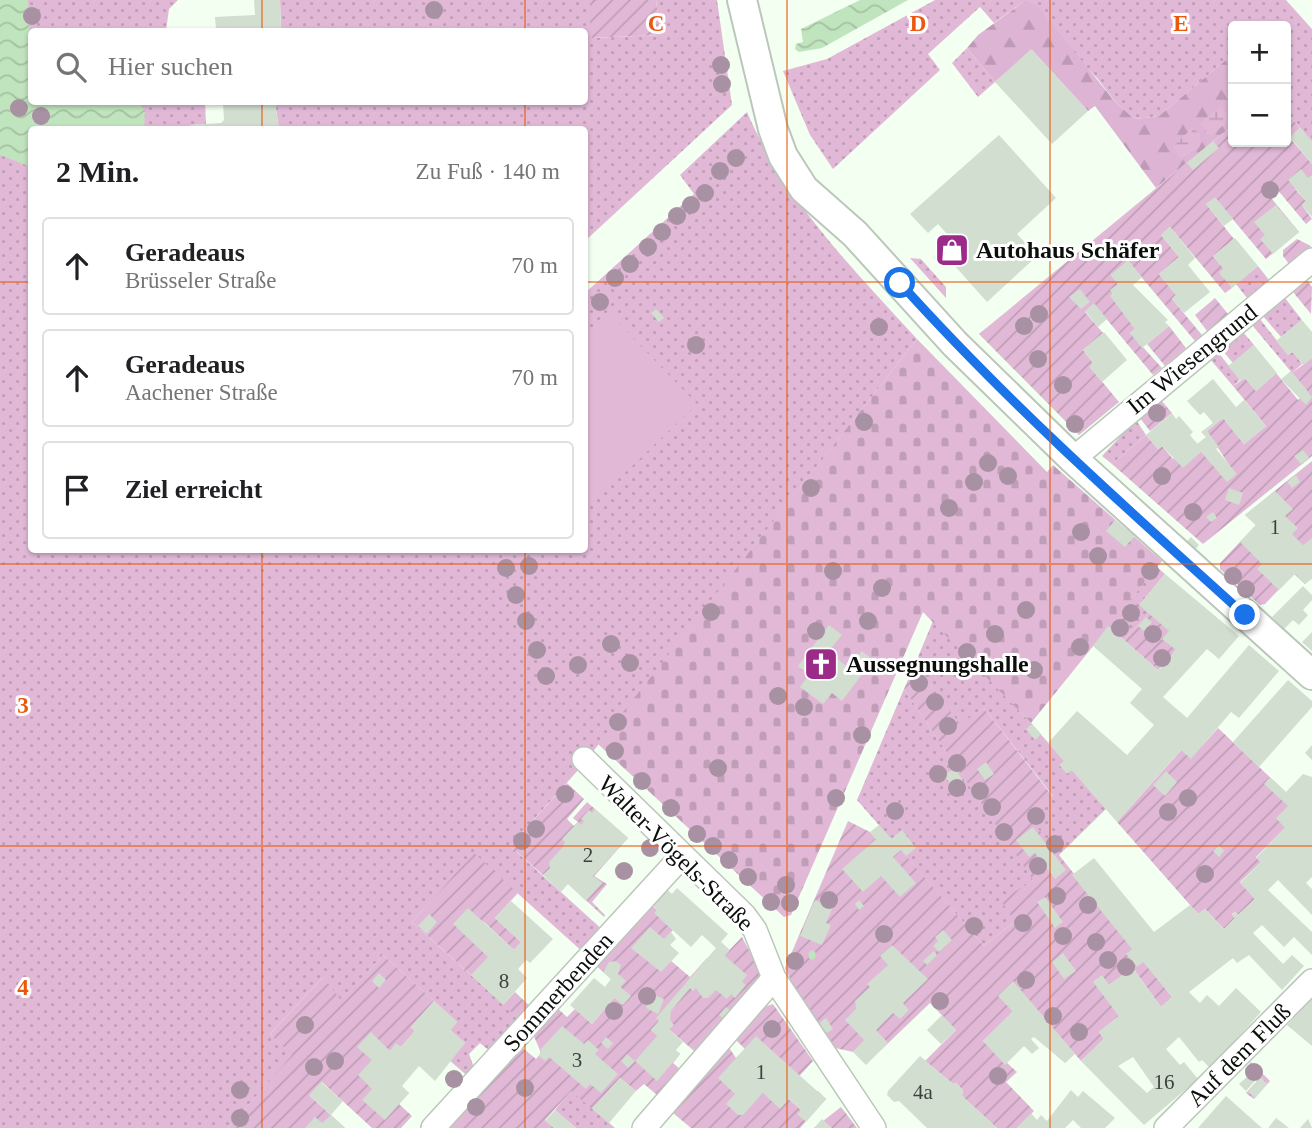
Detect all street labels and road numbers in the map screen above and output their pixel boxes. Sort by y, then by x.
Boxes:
street label: Im Wiesengrund [1122,299,1262,419]
street label: Walter-Vögels-Straße [593,770,759,936]
street label: Sommerbenden [498,927,618,1057]
street label: Auf dem Fluß [1182,998,1296,1112]

